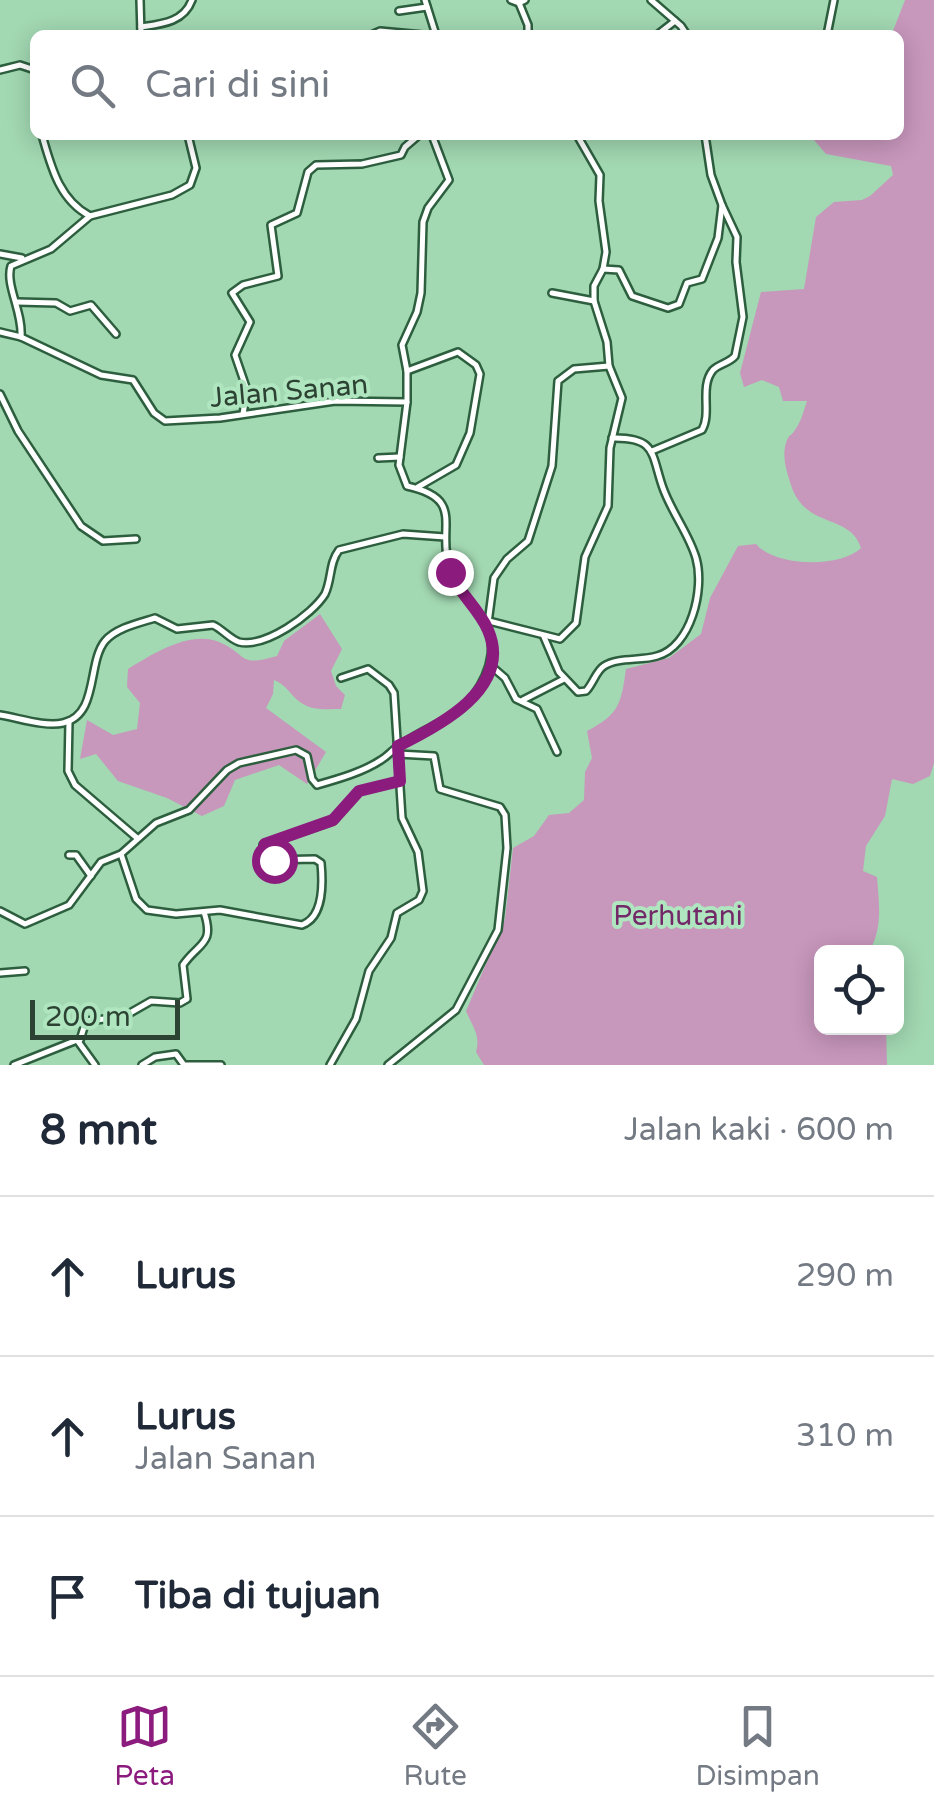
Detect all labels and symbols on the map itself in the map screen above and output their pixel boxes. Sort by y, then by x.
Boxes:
street label: Jalan Sanan [208,367,370,415]
route end [428,550,474,596]
route start [252,838,298,884]
park label: Perhutani [613,899,743,933]
scale bar [30,995,180,1040]

